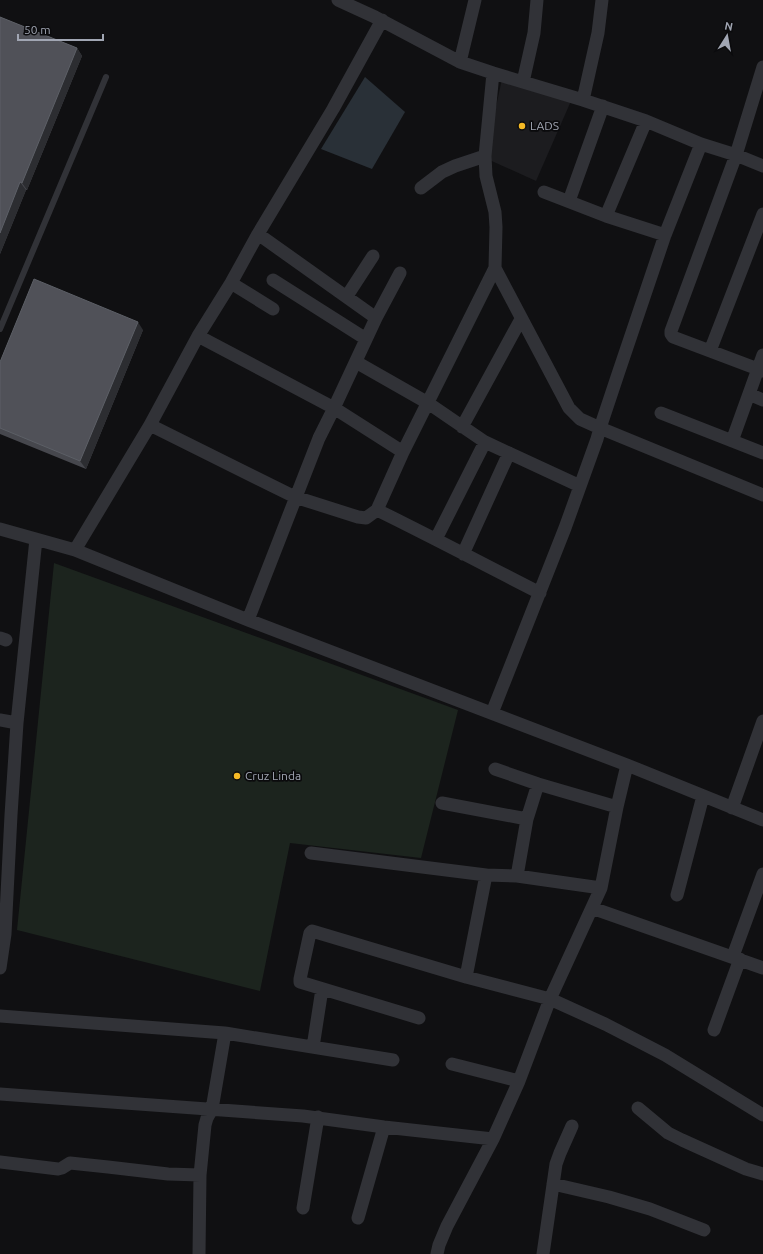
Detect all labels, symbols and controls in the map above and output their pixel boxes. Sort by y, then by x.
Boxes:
scale bar [18,16,103,42]
north arrow [707,16,747,56]
text: N [724,20,734,33]
text: 50 m [24,23,51,36]
place label: LADS [530,119,559,132]
marker: LADS [517,121,527,131]
place label: Cruz Linda [245,769,301,782]
marker: Cruz Linda [232,771,242,781]

